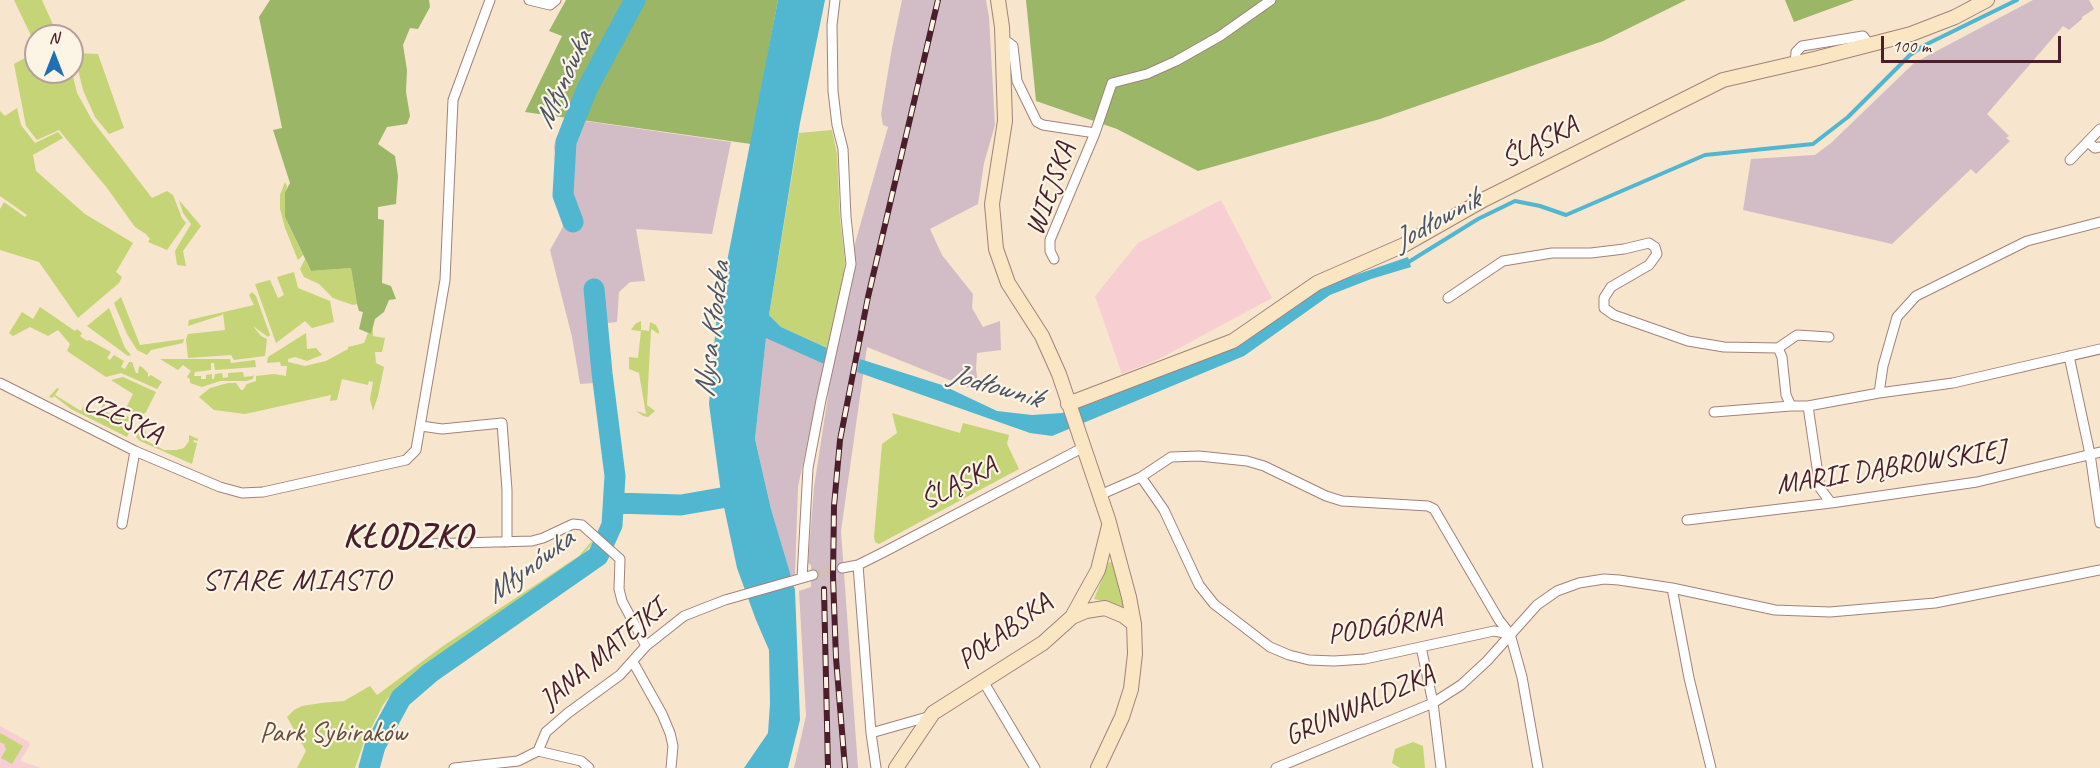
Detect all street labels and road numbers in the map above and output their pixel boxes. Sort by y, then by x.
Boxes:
street label: ŚLĄSKA [1496,110,1584,176]
street label: WIEJSKA [1019,138,1083,240]
street label: CZESKA [78,386,168,452]
street label: MARII DĄBROWSKIEJ [1774,433,2008,503]
street label: ŚLĄSKA [915,450,1003,518]
street label: POŁABSKA [951,587,1059,677]
street label: JANA MATEJKI [533,593,673,717]
street label: PODGÓRNA [1325,601,1445,653]
street label: GRUNWALDZKA [1280,658,1440,754]

